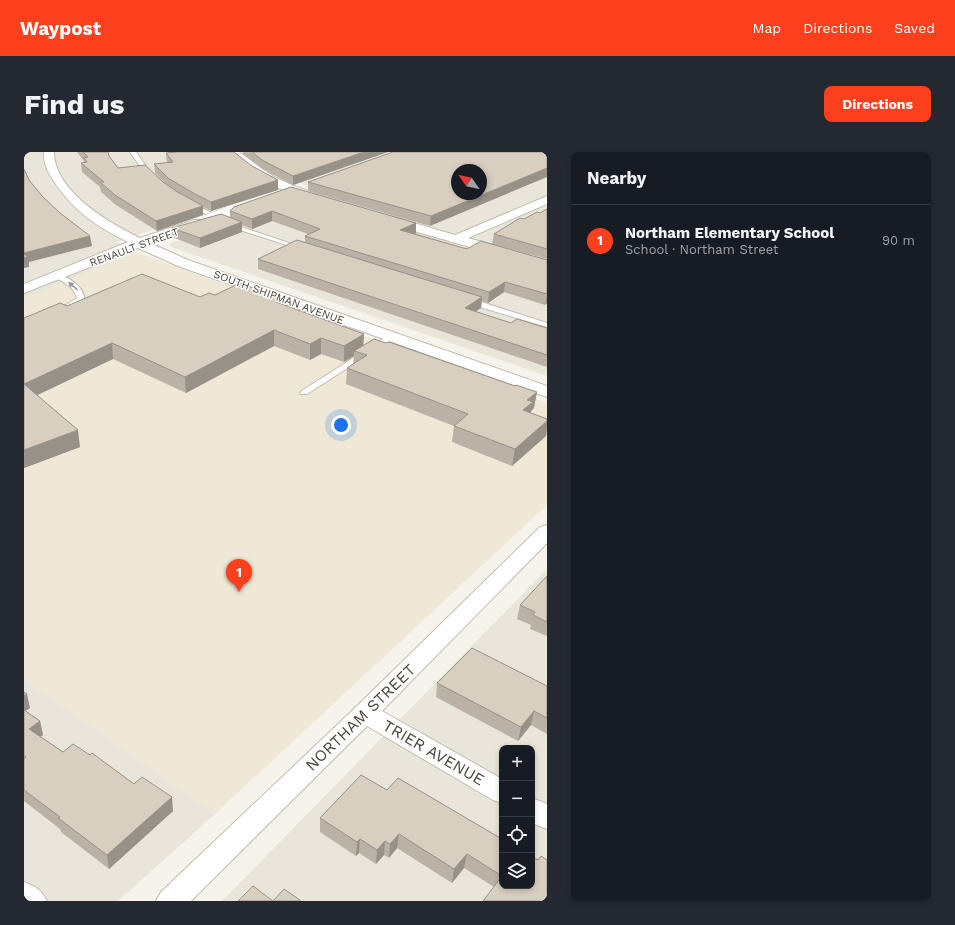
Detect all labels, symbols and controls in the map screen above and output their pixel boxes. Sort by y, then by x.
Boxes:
text: Waypost [20,17,101,40]
text: Map [753,20,781,36]
text: Directions [803,20,872,36]
text: Saved [894,20,935,36]
button: Directions [824,86,931,122]
text: Find us [24,88,124,121]
north arrow [451,164,487,200]
text: Nearby [587,168,646,188]
text: Northam Elementary School [625,224,834,242]
street label: RENAULT STREET [88,225,181,270]
text: 1 [597,233,603,248]
text: 90 m [882,233,915,248]
text: School · Northam Street [625,242,779,257]
street label: SOUTH SHIPMAN AVENUE [212,268,346,327]
one-way arrow [68,281,78,290]
your location [331,415,351,435]
pin: 1 [226,559,252,592]
street label: NORTHAM STREET [301,660,419,775]
street label: TRIER AVENUE [380,716,488,789]
map controls [499,745,535,889]
button: + [499,745,535,781]
button: − [499,781,535,817]
button: locate [499,817,535,853]
button: layers [499,853,535,889]

